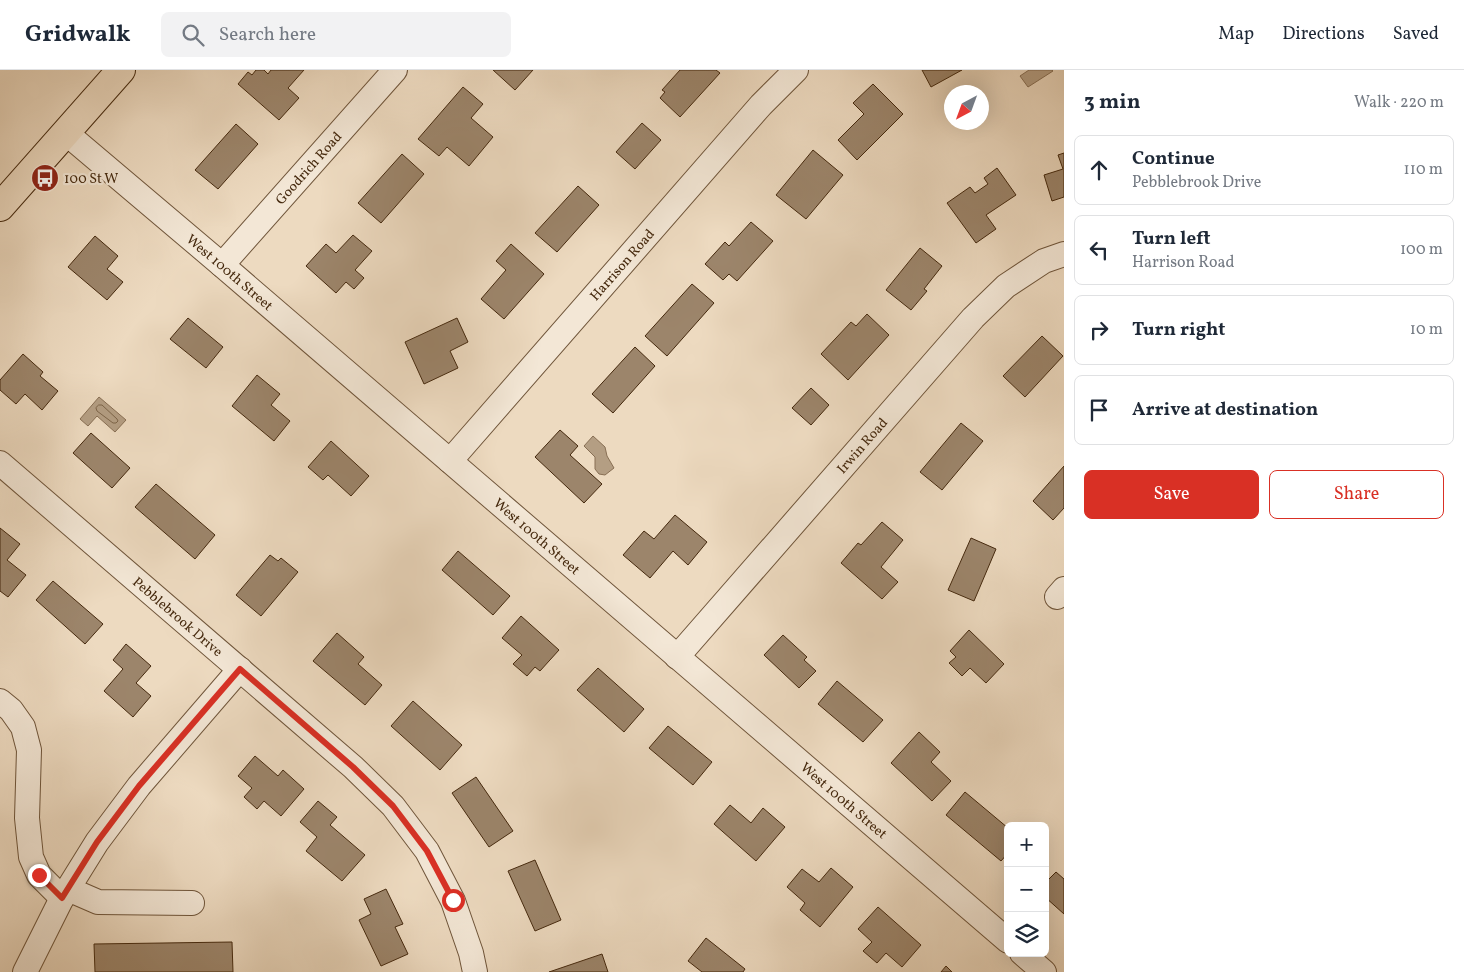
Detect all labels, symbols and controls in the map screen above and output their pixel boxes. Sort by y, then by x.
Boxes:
search box [161,12,511,57]
text: Gridwalk [25,18,131,52]
icon: search [179,21,207,49]
text: Search here [219,22,316,48]
text: Map [1218,22,1254,47]
text: Directions [1282,22,1365,47]
text: Saved [1393,22,1439,47]
north arrow [944,85,989,130]
text: 3 min [1084,88,1140,117]
text: Walk · 220 m [1354,92,1444,114]
street label: Goodrich Road [272,128,347,209]
text: Continue [1132,146,1215,172]
icon: ahead [1085,156,1113,184]
text: 110 m [1404,159,1443,181]
bus stop icon: 100 St W [30,163,60,193]
place label: 100 St W [64,170,118,189]
text: Pebblebrook Drive [1132,172,1261,194]
street label: Harrison Road [586,225,660,305]
text: Turn left [1132,226,1211,252]
street label: West 100th Street [182,231,277,316]
icon: left [1085,236,1113,264]
text: 100 m [1400,239,1443,261]
text: Harrison Road [1132,252,1234,274]
icon: right [1085,316,1113,344]
text: Turn right [1132,317,1225,343]
text: 10 m [1410,319,1443,341]
icon: arrive [1085,396,1113,424]
text: Arrive at destination [1132,397,1318,423]
street label: Irwin Road [833,414,893,478]
button: Save [1084,470,1259,519]
button: Share [1269,470,1444,519]
street label: West 100th Street [489,495,584,580]
street label: Pebblebrook Drive [128,573,227,662]
street label: West 100th Street [796,759,891,844]
map controls [1004,822,1049,957]
button: + [1004,822,1049,867]
route end [28,864,51,887]
button: − [1004,867,1049,912]
route start [442,889,465,912]
button: layers [1004,912,1049,957]

